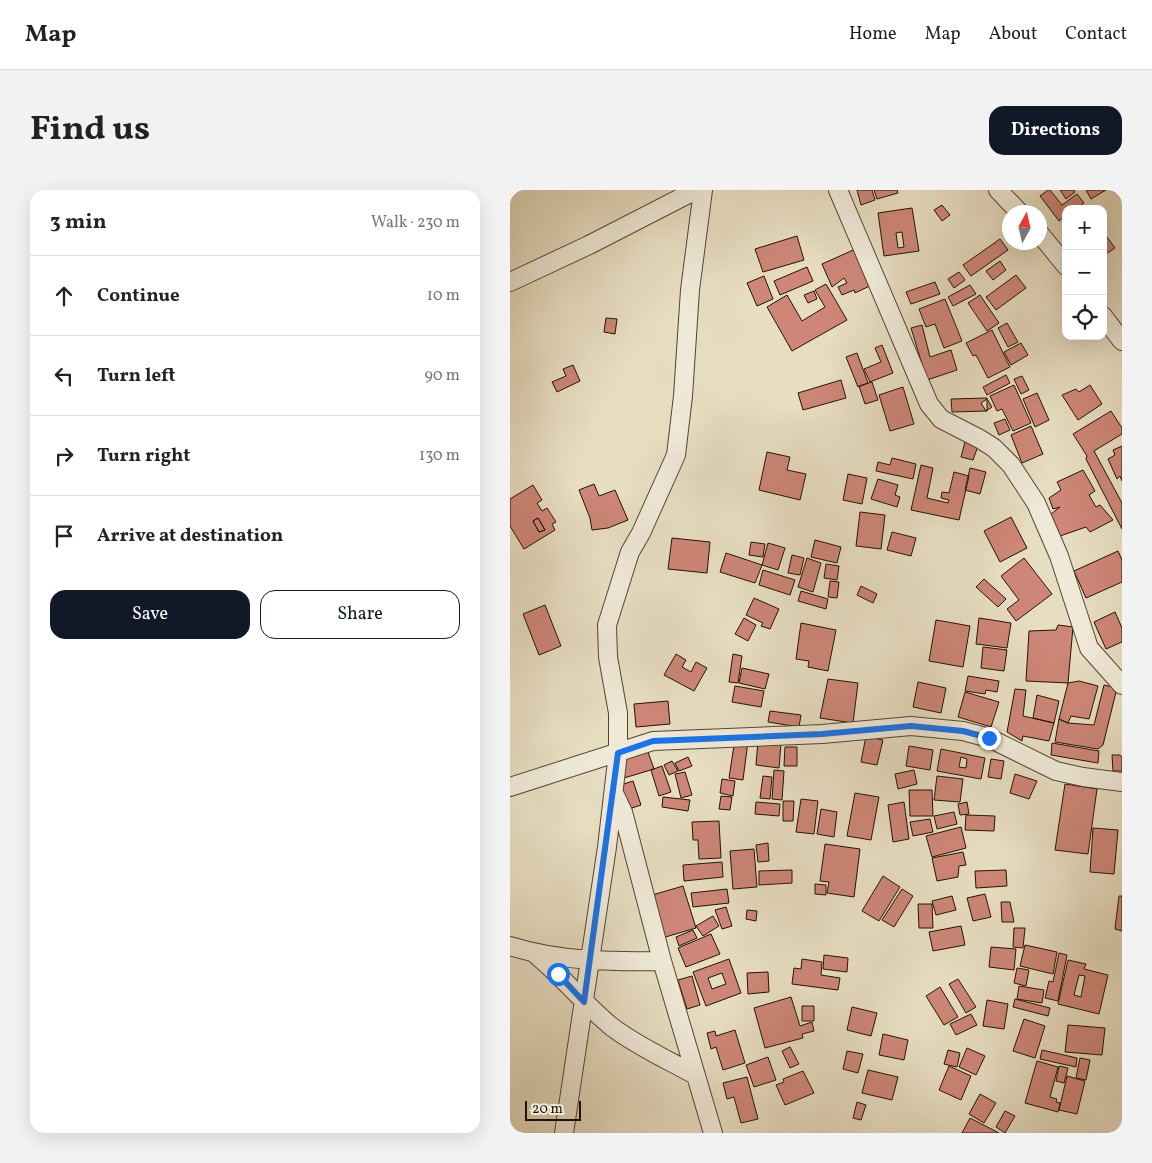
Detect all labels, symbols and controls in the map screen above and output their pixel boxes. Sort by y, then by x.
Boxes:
text: Map [25,18,76,52]
text: Home [849,22,897,47]
text: Map [925,22,961,47]
text: About [989,22,1037,47]
text: Contact [1065,22,1127,47]
text: Find us [30,106,150,154]
button: Directions [989,106,1122,155]
north arrow [1002,205,1047,250]
map controls [1062,205,1107,340]
button: + [1062,205,1107,250]
text: 3 min [50,208,106,237]
text: Walk · 230 m [371,212,460,234]
button: − [1062,250,1107,295]
icon: ahead [50,282,78,310]
text: Continue [97,283,180,309]
text: 10 m [427,285,460,307]
button: locate [1062,295,1107,340]
icon: left [50,362,78,390]
text: Turn left [97,363,176,389]
text: 90 m [424,365,460,387]
icon: right [50,442,78,470]
text: Turn right [97,443,190,469]
text: 130 m [419,445,460,467]
icon: arrive [50,522,78,550]
text: Arrive at destination [97,523,283,549]
button: Save [50,590,250,639]
button: Share [260,590,460,639]
route end [978,727,1001,750]
route start [547,963,570,986]
scale bar [525,1098,581,1121]
text: 20 m [532,1100,563,1119]

